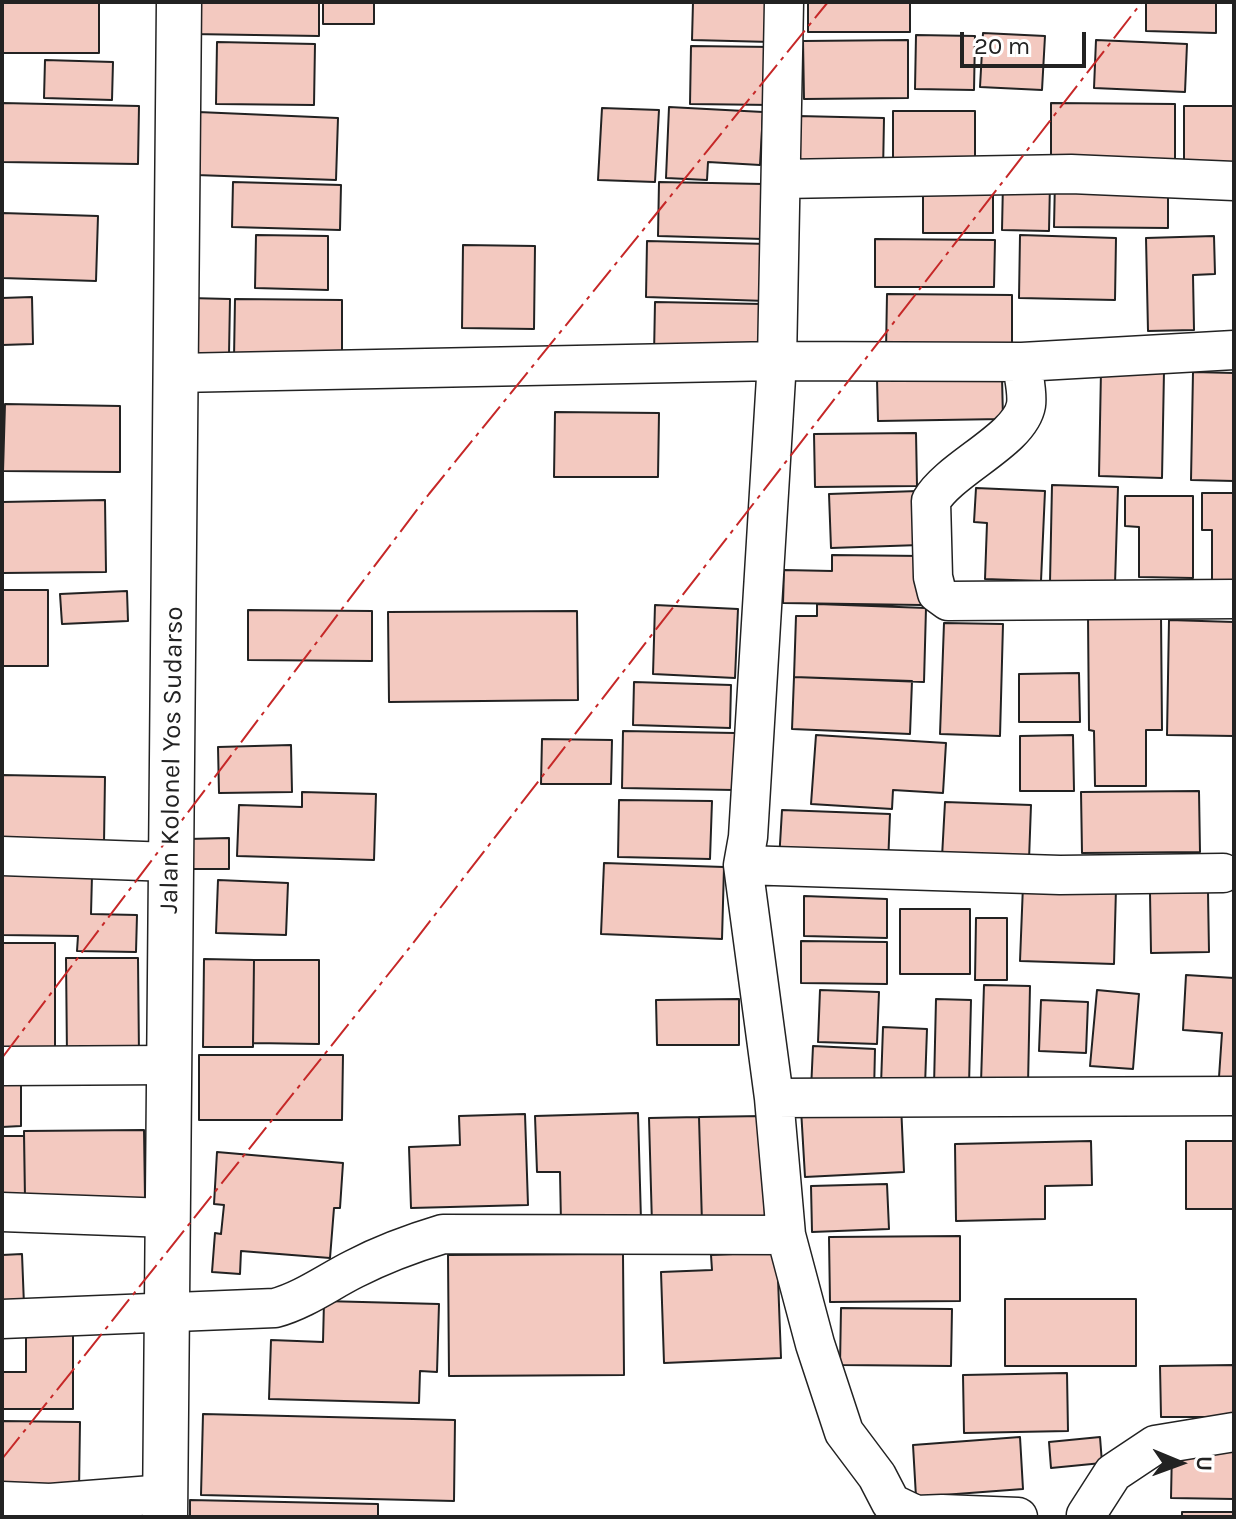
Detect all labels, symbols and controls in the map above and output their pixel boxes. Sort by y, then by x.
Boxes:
scale bar [964,16,1090,66]
text: 20 m [974,32,1030,60]
street label: Jalan Kolonel Yos Sudarso [154,606,190,914]
north arrow [1140,1423,1220,1503]
text: U [1191,1456,1217,1471]

